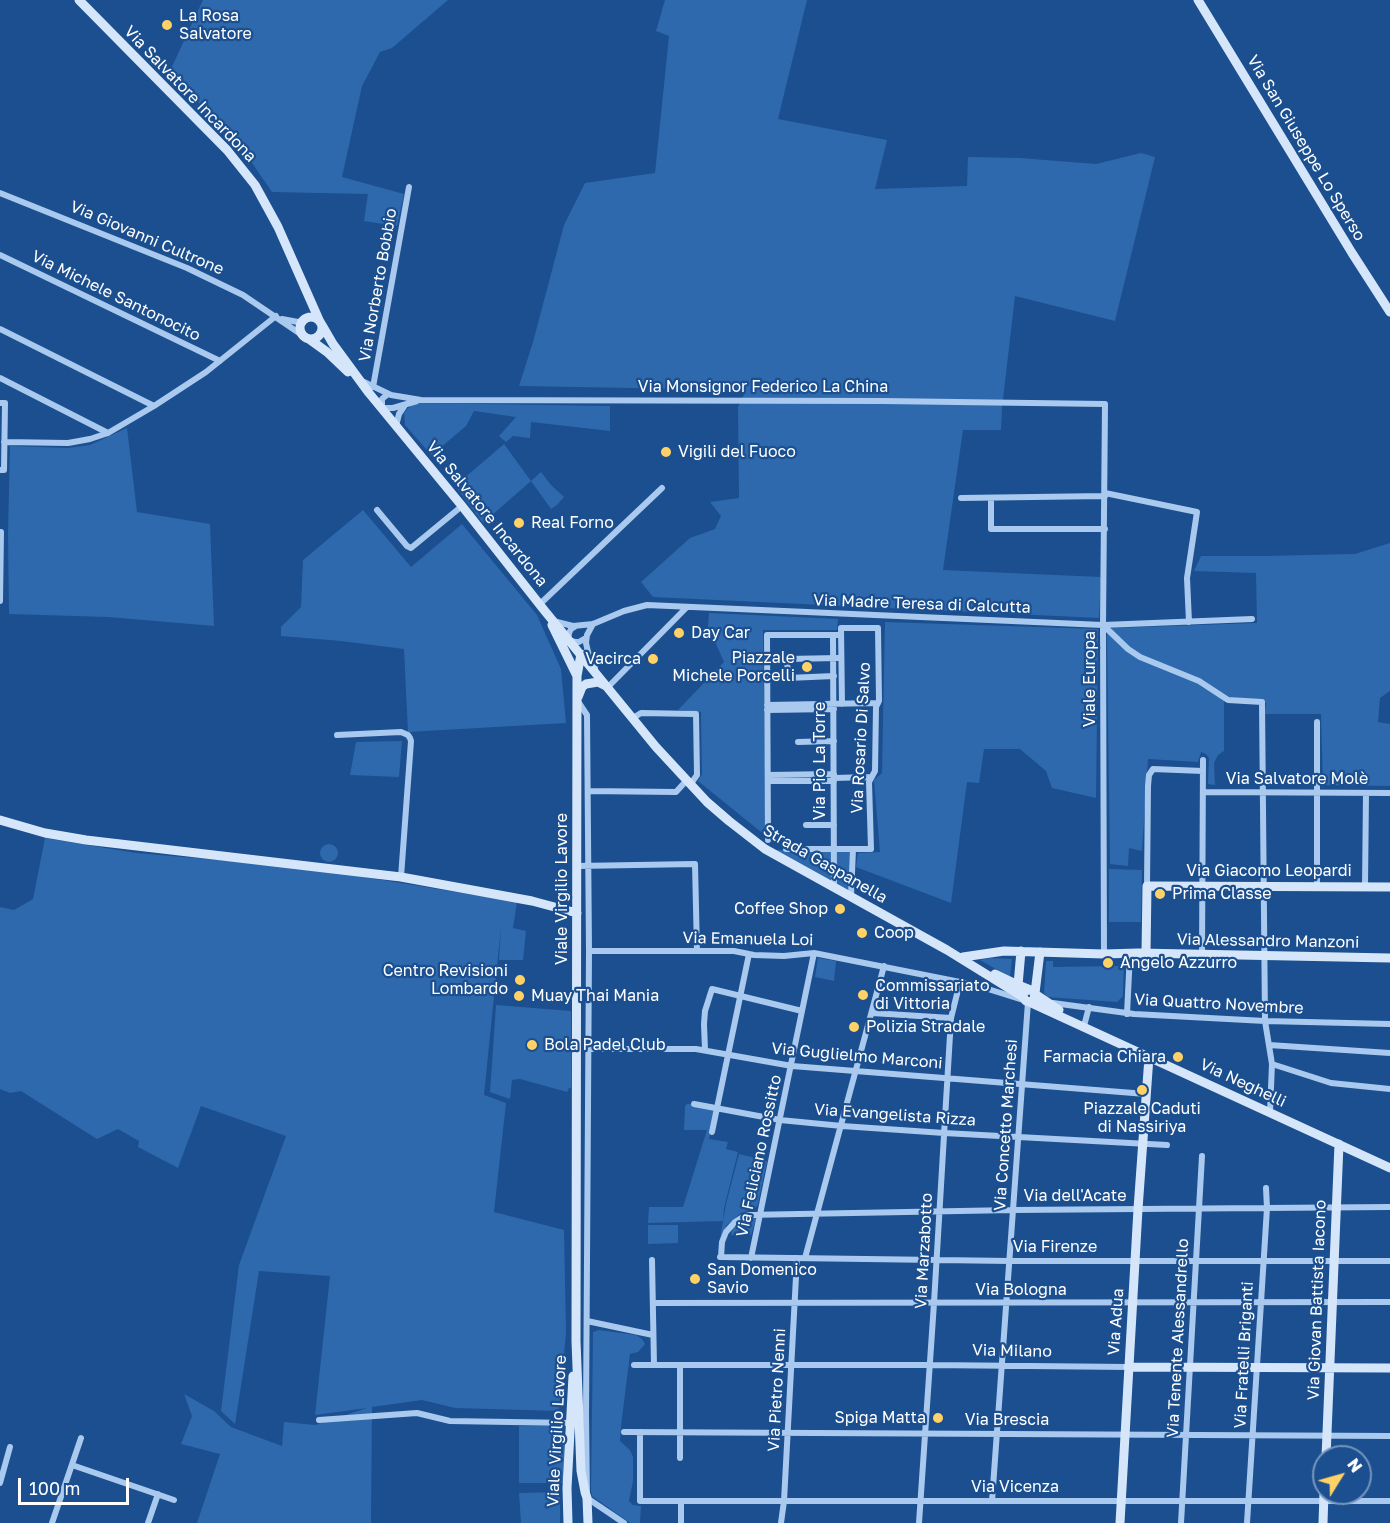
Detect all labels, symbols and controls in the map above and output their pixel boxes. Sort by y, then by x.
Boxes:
place label: La Rosa Salvatore [179,6,252,44]
marker: La Rosa Salvatore [160,18,174,32]
street label: Via Salvatore Incardona [120,22,260,166]
street label: Via San Giuseppe Lo Sperso [1243,52,1369,244]
street label: Via Giovanni Cultrone [67,197,227,279]
street label: Via Norberto Bobbio [355,207,401,363]
street label: Via Michele Santonocito [28,247,204,345]
street label: Via Monsignor Federico La China [638,377,888,397]
street label: Via Salvatore Incardona [422,437,552,591]
place label: Vigili del Fuoco [678,442,796,462]
marker: Vigili del Fuoco [659,445,673,459]
place label: Real Forno [531,513,614,533]
marker: Real Forno [512,516,526,530]
street label: Via Madre Teresa di Calcutta [813,591,1031,617]
place label: Day Car [691,623,750,643]
marker: Day Car [672,626,686,640]
street label: Viale Europa [1080,631,1100,727]
place label: Piazzale Michele Porcelli [672,648,795,686]
place label: Vacirca [585,649,641,669]
marker: Vacirca [646,652,660,666]
marker: Piazzale Michele Porcelli [800,660,814,674]
street label: Via Rosario Di Salvo [847,662,875,814]
street label: Via Pio La Torre [810,702,830,820]
street label: Via Salvatore Molè [1226,769,1368,789]
street label: Viale Virgilio Lavore [552,813,572,965]
street label: Strada Gaspanella [759,821,891,907]
street label: Via Giacomo Leopardi [1186,861,1352,881]
place label: Prima Classe [1172,884,1271,904]
marker: Prima Classe [1153,887,1167,901]
place label: Coffee Shop [734,899,828,919]
marker: Coffee Shop [833,902,847,916]
place label: Coop [874,923,914,943]
marker: Coop [855,926,869,940]
street label: Via Emanuela Loi [682,928,814,950]
street label: Via Alessandro Manzoni [1177,930,1359,952]
place label: Angelo Azzurro [1120,953,1237,973]
marker: Angelo Azzurro [1101,956,1115,970]
place label: Centro Revisioni Lombardo [383,961,508,999]
marker: Centro Revisioni Lombardo [513,973,527,987]
place label: Commissariato di Vittoria [875,976,989,1014]
place label: Muay Thai Mania [531,986,659,1006]
marker: Commissariato di Vittoria [856,988,870,1002]
marker: Muay Thai Mania [512,989,526,1003]
street label: Via Quattro Novembre [1134,990,1304,1018]
place label: Polizia Stradale [866,1017,985,1037]
marker: Polizia Stradale [847,1020,861,1034]
place label: Bola Padel Club [544,1035,666,1055]
marker: Bola Padel Club [525,1038,539,1052]
street label: Via Concetto Marchesi [990,1038,1022,1212]
street label: Via Guglielmo Marconi [771,1039,943,1073]
place label: Farmacia Chiara [1043,1047,1166,1067]
marker: Farmacia Chiara [1171,1050,1185,1064]
street label: Via Neghelli [1197,1055,1289,1111]
street label: Via Feliciano Rossitto [732,1073,786,1239]
marker: Piazzale Caduti di Nassiriya [1135,1083,1149,1097]
place label: Piazzale Caduti di Nassiriya [1083,1099,1201,1137]
street label: Via Evangelista Rizza [813,1100,977,1130]
street label: Via dell'Acate [1024,1186,1126,1206]
street label: Via Marzabotto [911,1193,937,1309]
street label: Via Giovan Battista Iacono [1304,1199,1330,1401]
street label: Via Firenze [1013,1237,1097,1257]
street label: Via Tenente Alessandrello [1163,1238,1193,1438]
place label: San Domenico Savio [707,1260,817,1298]
marker: San Domenico Savio [688,1272,702,1286]
street label: Via Bologna [975,1280,1067,1300]
street label: Via Fratelli Briganti [1231,1281,1257,1429]
street label: Via Adua [1104,1288,1128,1356]
street label: Via Pietro Nenni [764,1328,790,1452]
street label: Via Milano [972,1341,1052,1361]
street label: Viale Virgilio Lavore [543,1355,571,1507]
place label: Spiga Matta [834,1408,926,1428]
street label: Via Brescia [965,1410,1049,1430]
marker: Spiga Matta [931,1411,945,1425]
north arrow [1312,1445,1372,1505]
text: N [1343,1454,1366,1476]
scale bar [21,1466,132,1504]
text: 100 m [29,1477,80,1499]
street label: Via Vicenza [971,1477,1059,1497]

